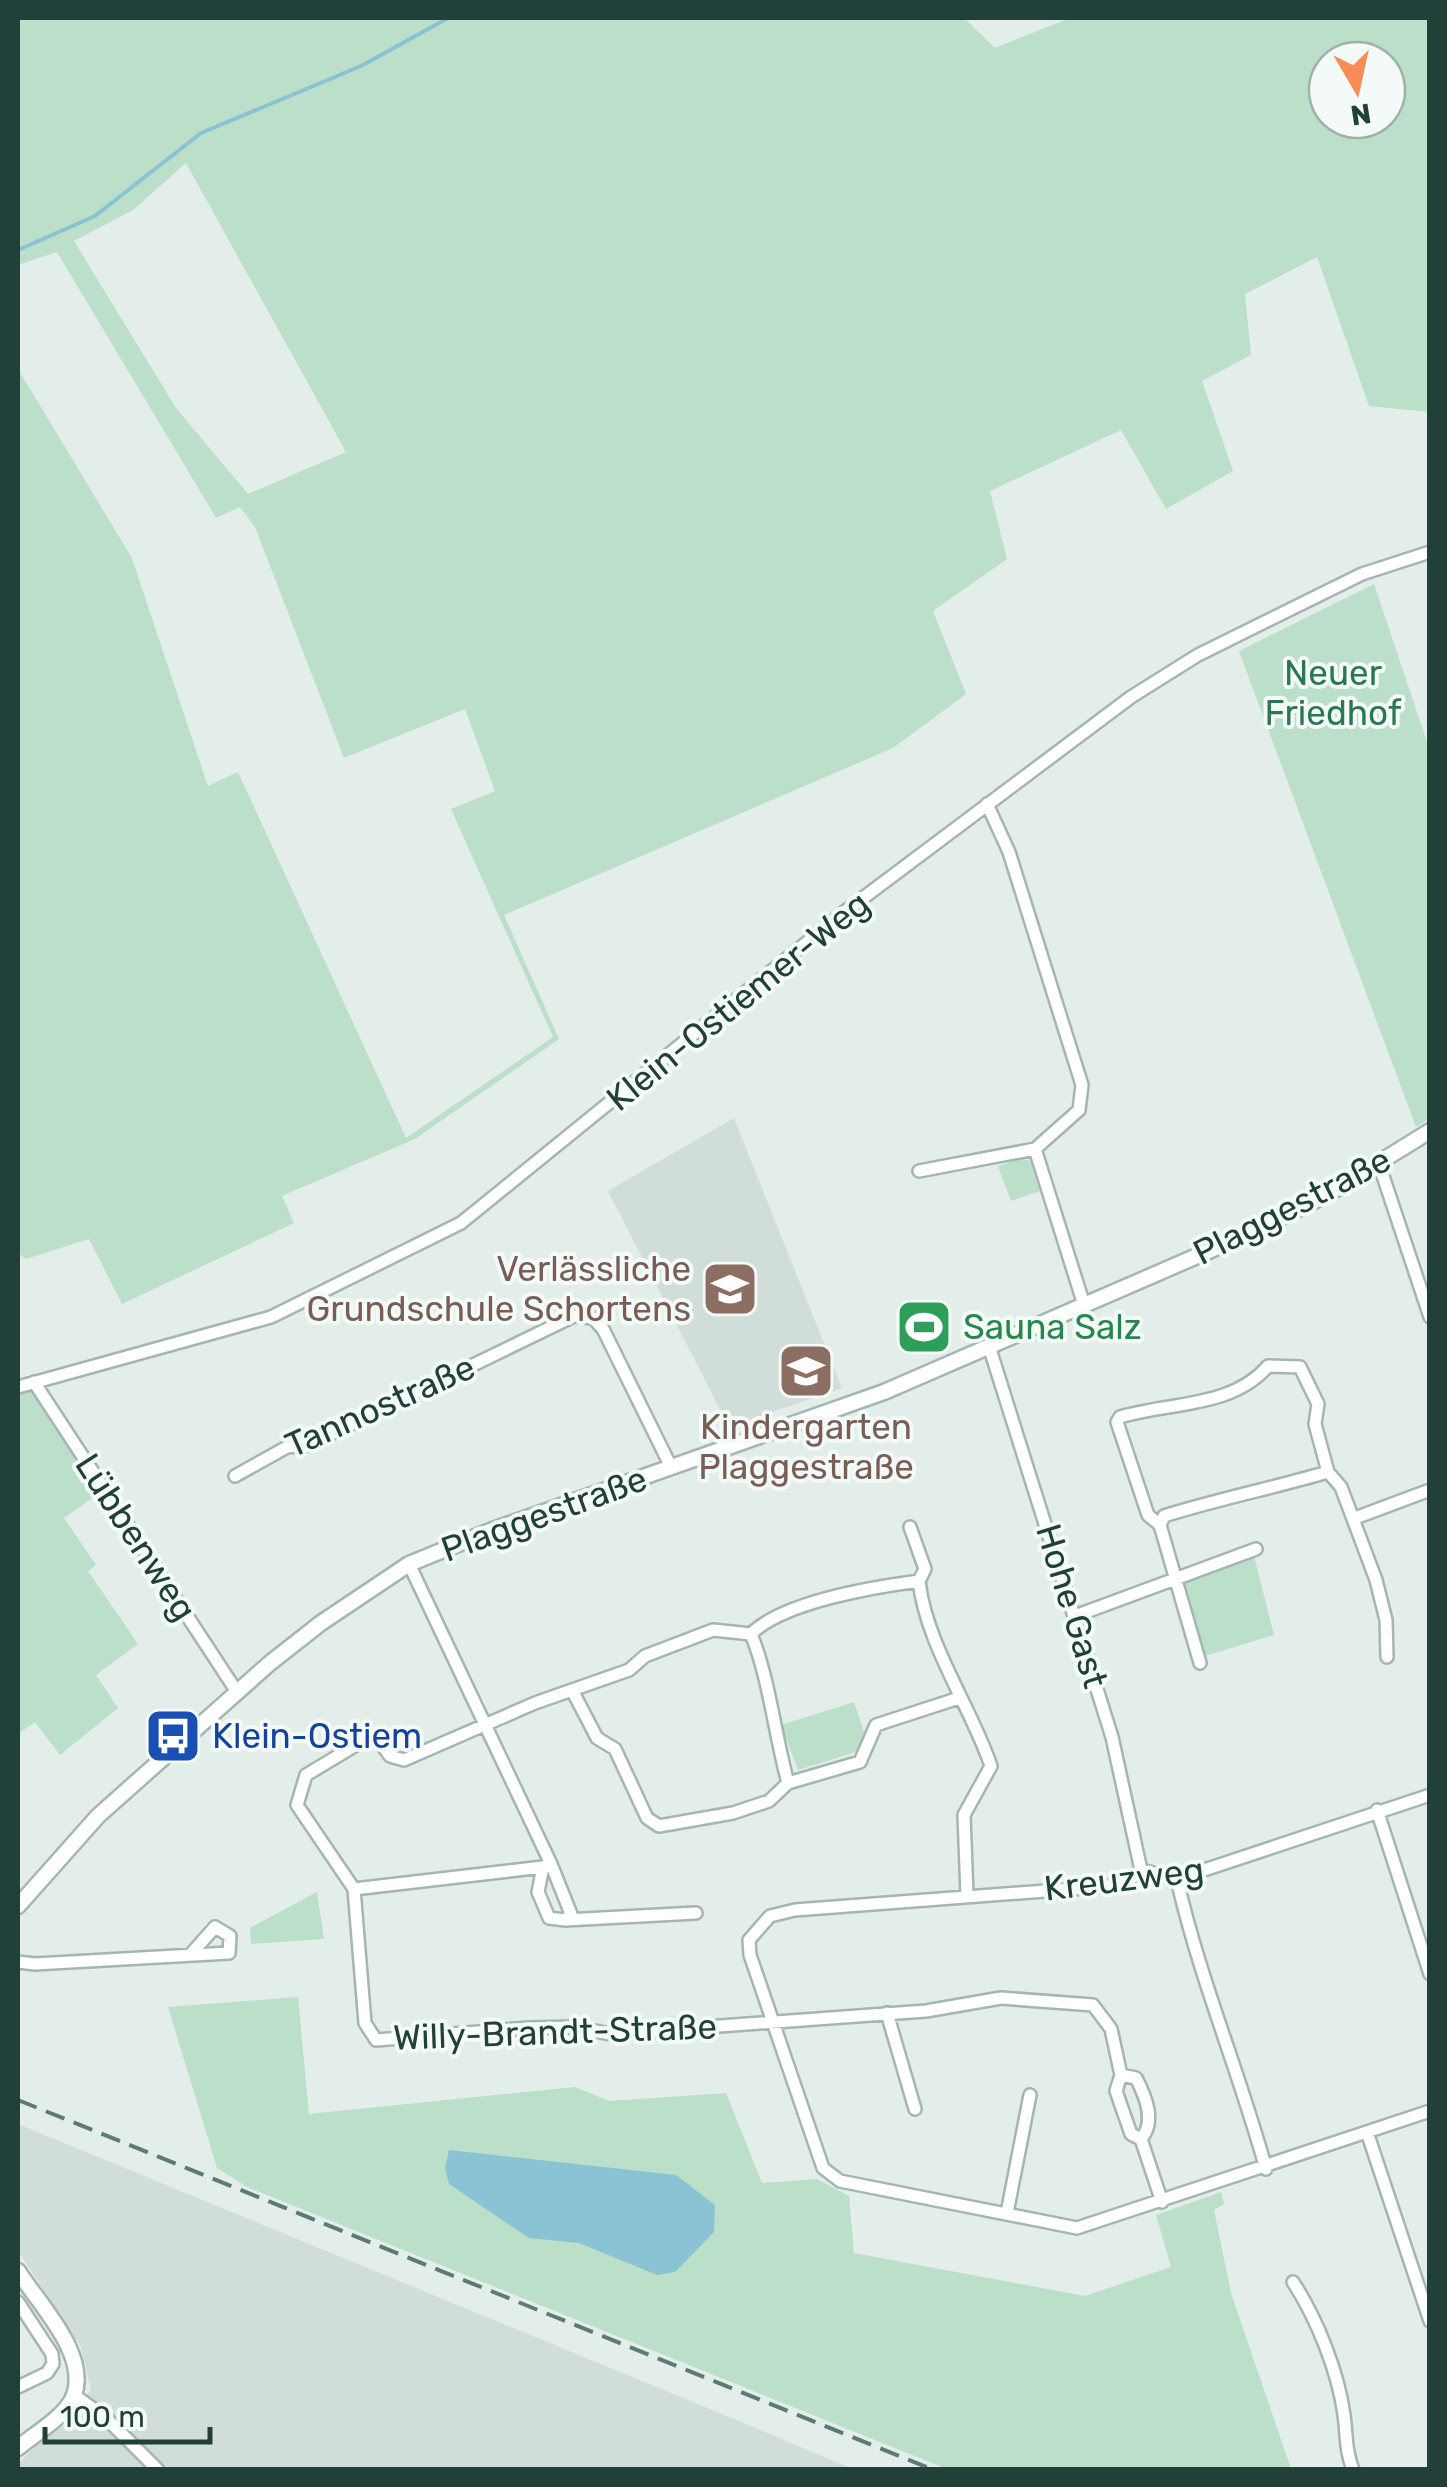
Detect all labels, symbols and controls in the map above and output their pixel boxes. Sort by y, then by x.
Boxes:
north arrow [1307,40,1407,140]
text: N [1348,96,1373,132]
park label: Neuer Friedhof [1265,652,1402,734]
street label: Klein-Ostiemer-Weg [598,882,878,1120]
street label: Plaggestraße [1186,1138,1398,1274]
place label: Verlässliche Grundschule Schortens [306,1248,691,1330]
school or university icon: Verlässliche Grundschule Schortens [700,1259,760,1319]
sports icon: Sauna Salz [894,1297,954,1357]
place label: Sauna Salz [963,1306,1142,1348]
school or university icon: Kindergarten Plaggestraße [776,1341,836,1401]
street label: Tannostraße [279,1346,481,1466]
place label: Kindergarten Plaggestraße [698,1406,914,1488]
street label: Lübbenweg [67,1446,205,1628]
street label: Plaggestraße [435,1457,653,1571]
street label: Hohe Gast [1027,1519,1117,1693]
bus stop icon: Klein-Ostiem [143,1706,203,1766]
place label: Klein-Ostiem [212,1715,422,1757]
street label: Kreuzweg [1042,1848,1206,1910]
street label: Willy-Brandt-Straße [392,2005,718,2059]
scale bar [45,2382,210,2444]
text: 100 m [60,2399,145,2435]

